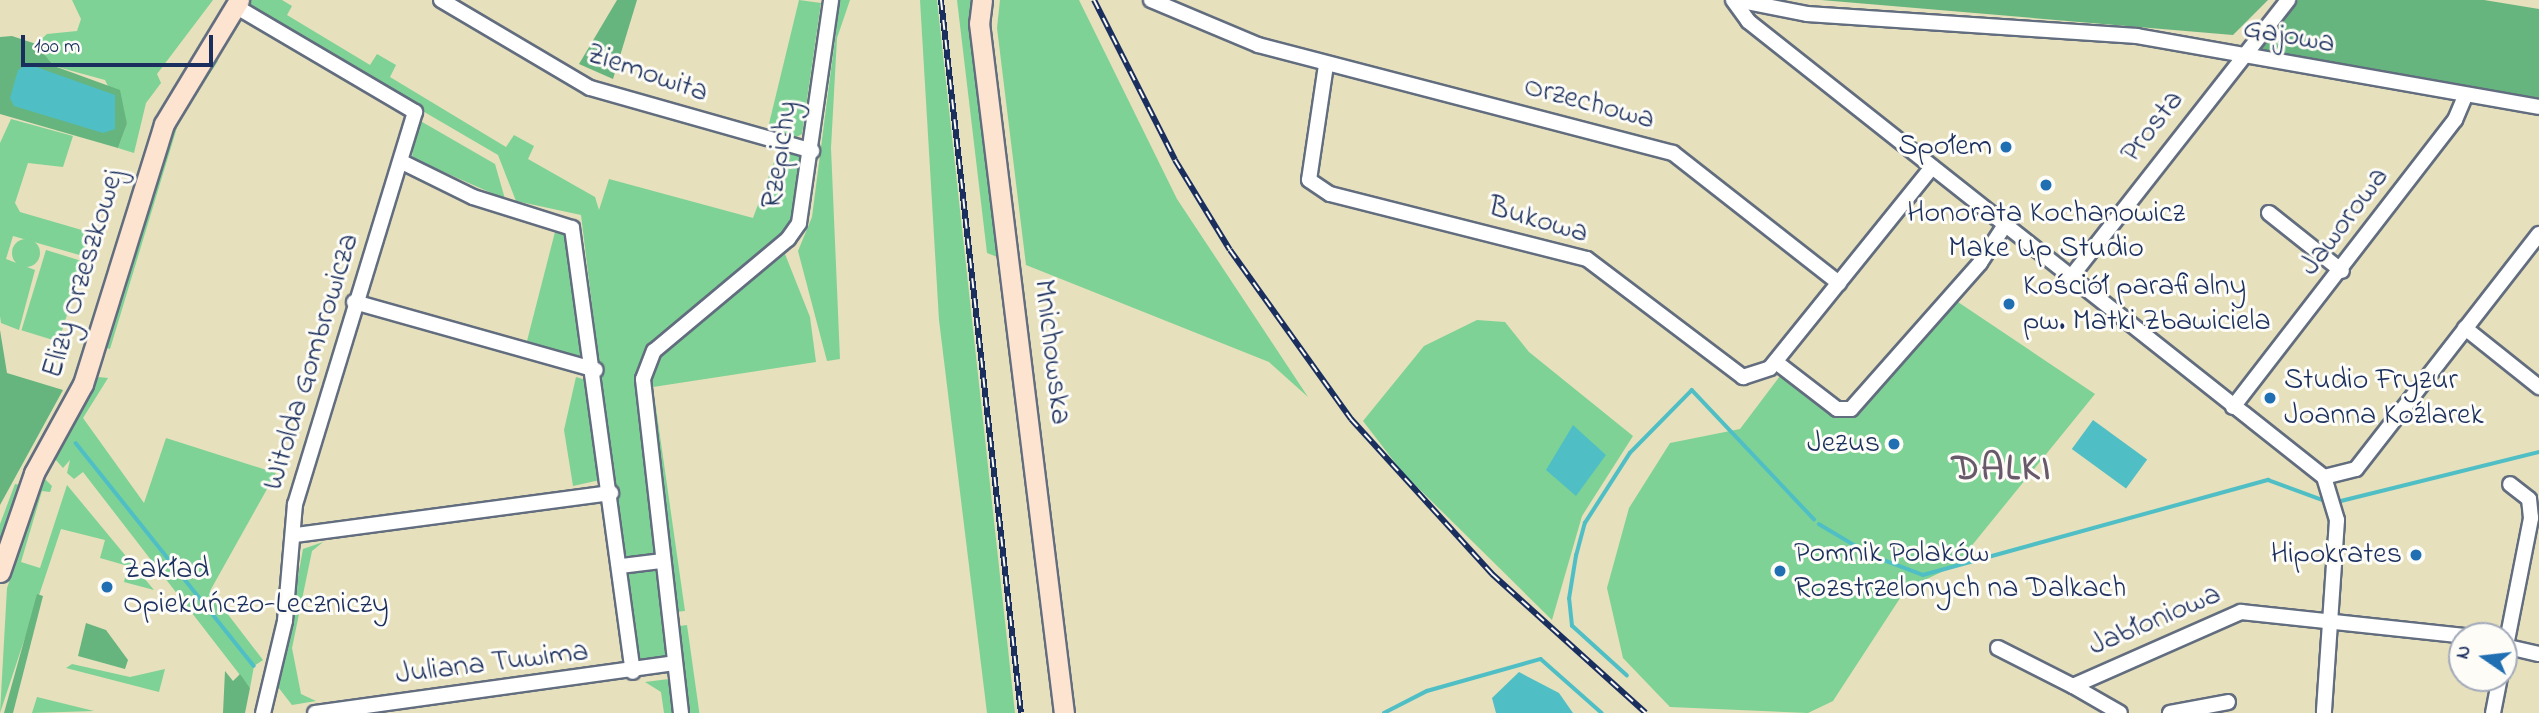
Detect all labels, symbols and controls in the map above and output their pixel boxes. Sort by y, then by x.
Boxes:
street label: Gajowa [2240,11,2338,63]
scale bar [24,21,217,65]
text: 100 m [34,32,80,62]
street label: Ziemowita [582,36,712,112]
street label: Orzechowa [1520,69,1658,139]
street label: Prosta [2114,84,2192,170]
street label: Rzepichy [755,99,807,211]
place label: Społem [1898,129,1992,165]
marker: Społem [1998,139,2014,155]
street label: Jaworowa [2293,161,2397,283]
street label: Elizy Orzeszkowej [35,165,133,383]
marker: Honorata Kochanowicz Make Up Studio [2038,177,2054,193]
street label: Bukowa [1484,190,1592,252]
place label: Honorata Kochanowicz Make Up Studio [1907,196,2185,266]
street label: Witolda Gombrowicza [256,229,368,495]
place label: Kościół parafialny pw. Matki Zbawiciela [2023,269,2271,340]
street label: Mnichowska [1024,277,1078,427]
marker: Kościół parafialny pw. Matki Zbawiciela [2001,296,2017,312]
place label: Studio Fryzur Joanna Koźlarek [2284,363,2484,434]
marker: Studio Fryzur Joanna Koźlarek [2262,390,2278,406]
place label: Jezus [1807,426,1880,462]
marker: Jezus [1886,436,1902,452]
district label: DALKI [1952,448,2052,492]
place label: Pomnik Polaków Rozstrzelonych na Dalkach [1794,536,2126,606]
place label: Hipokrates [2271,537,2402,573]
marker: Hipokrates [2408,547,2424,563]
place label: Zakład Opiekuńczo-Leczniczy [123,552,389,622]
marker: Pomnik Polaków Rozstrzelonych na Dalkach [1772,563,1788,579]
marker: Zakład Opiekuńczo-Leczniczy [97,577,117,597]
street label: Jabłoniowa [2084,577,2226,665]
north arrow [2448,622,2518,692]
street label: Juliana Tuwima [394,634,590,694]
text: N [2449,643,2479,662]

